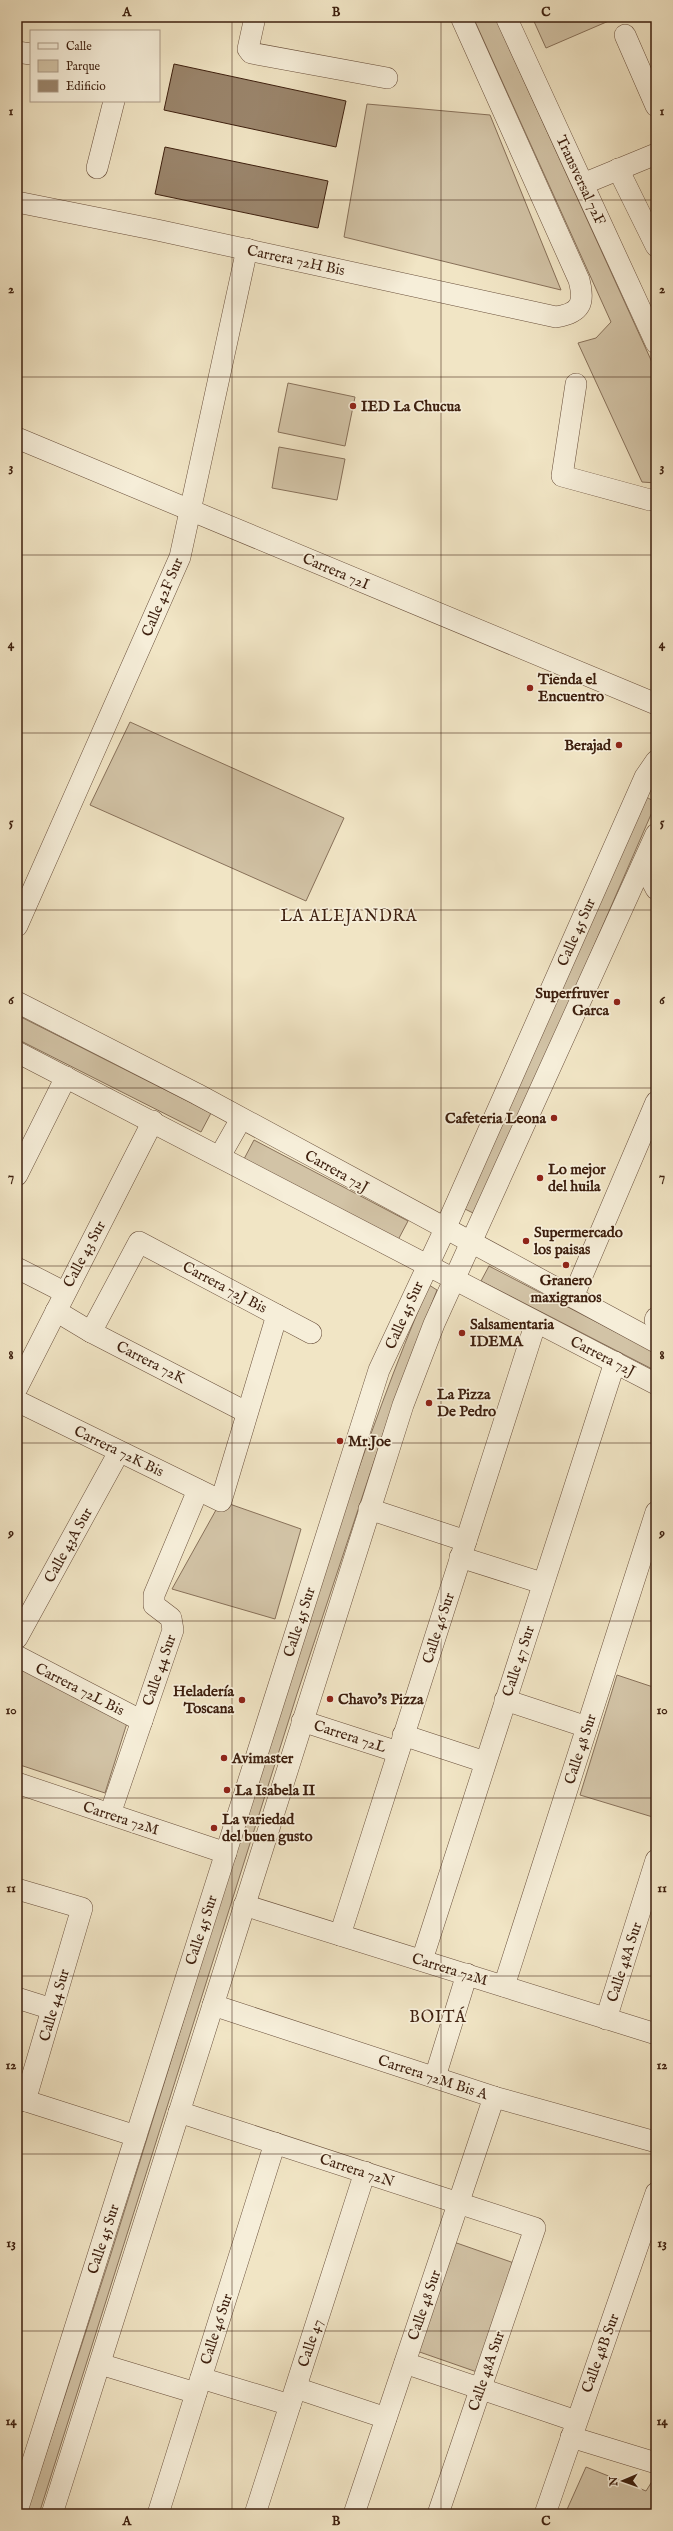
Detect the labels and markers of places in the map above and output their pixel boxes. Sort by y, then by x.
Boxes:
place label: IED La Chucua [361,397,461,416]
marker: IED La Chucua [348,401,358,411]
place label: Tienda el Encuentro [537,670,604,706]
marker: Tienda el Encuentro [525,683,535,693]
place label: Berajad [564,736,612,755]
marker: Berajad [614,740,624,750]
place label: Superfruver Garca [535,984,610,1020]
marker: Superfruver Garca [612,997,622,1007]
place label: Cafeteria Leona [445,1109,547,1128]
marker: Cafeteria Leona [549,1113,559,1123]
place label: Lo mejor del huila [548,1160,606,1196]
marker: Lo mejor del huila [535,1173,545,1183]
place label: Supermercado los paisas [533,1223,623,1259]
marker: Supermercado los paisas [521,1236,531,1246]
marker: Granero maxigranos [561,1260,571,1270]
place label: Granero maxigranos [531,1271,602,1307]
place label: Salsamentaria IDEMA [470,1315,555,1351]
marker: Salsamentaria IDEMA [457,1328,467,1338]
place label: La Pizza De Pedro [437,1385,496,1421]
marker: La Pizza De Pedro [424,1398,434,1408]
place label: Mr.Joe [348,1432,391,1451]
marker: Mr.Joe [335,1436,345,1446]
place label: Heladería Toscana [173,1682,235,1718]
place label: Chavo’s Pizza [338,1690,424,1709]
marker: Chavo’s Pizza [325,1694,335,1704]
marker: Heladería Toscana [237,1695,247,1705]
place label: Avimaster [231,1749,294,1768]
marker: Avimaster [219,1753,229,1763]
place label: La Isabela II [235,1781,316,1800]
marker: La Isabela II [222,1785,232,1795]
place label: La variedad del buen gusto [222,1810,313,1846]
marker: La variedad del buen gusto [209,1823,219,1833]

